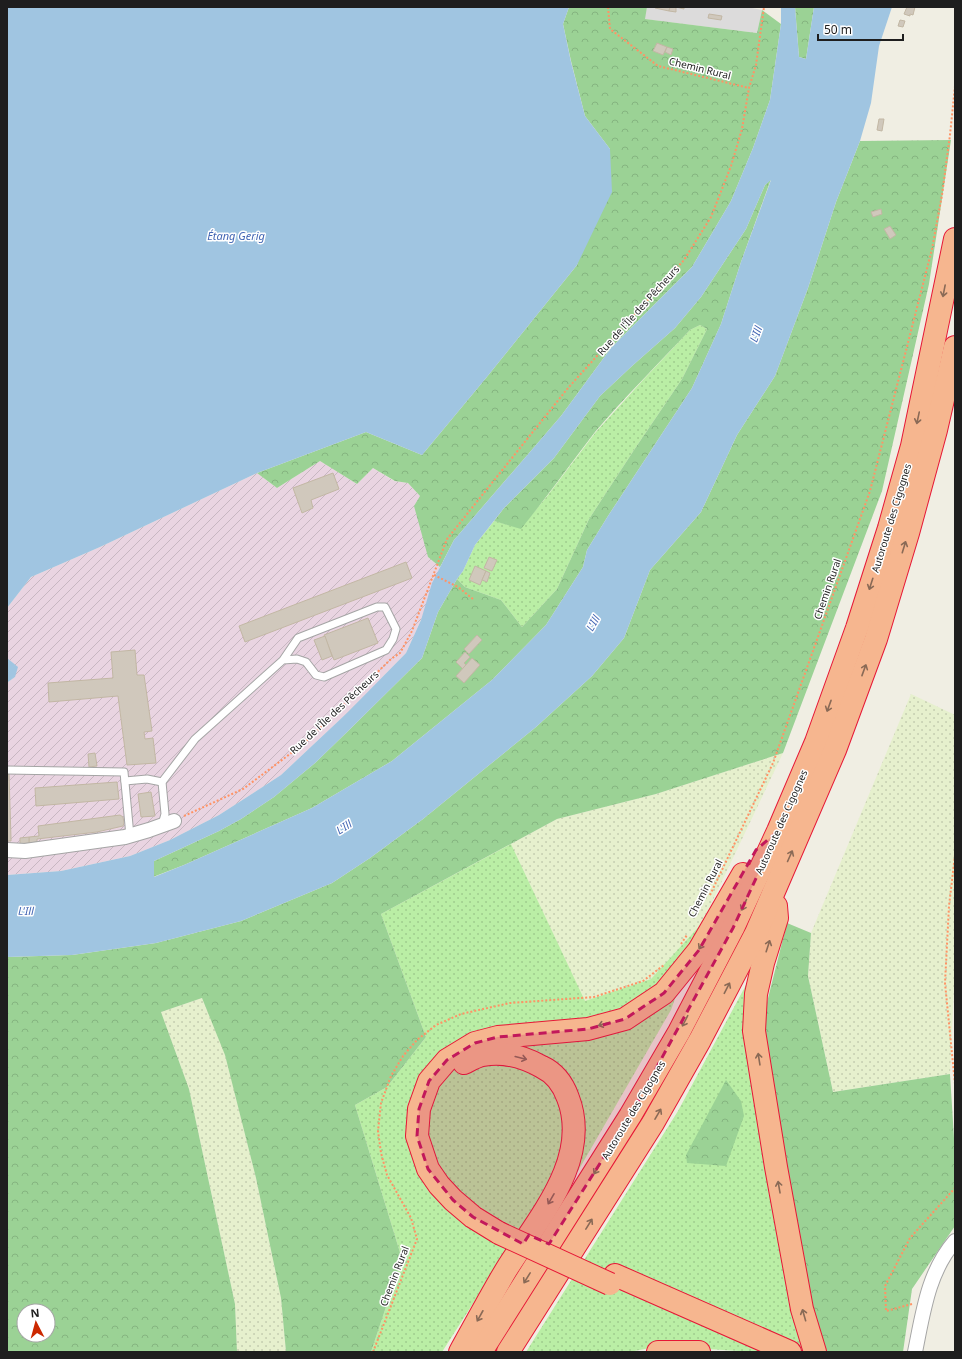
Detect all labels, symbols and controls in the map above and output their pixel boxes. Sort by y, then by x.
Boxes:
scale bar [818,16,903,42]
text: 50 m [824,21,852,38]
street label: Chemin Rural [668,54,732,82]
water label: Étang Gerig [207,228,265,243]
street label: Rue de l'Île des Pêcheurs [594,262,682,358]
one-way arrow [940,284,948,297]
water label: L'Ill [746,323,766,344]
one-way arrow [914,411,922,424]
street label: Autoroute des Cigognes [868,462,914,574]
one-way arrow [901,540,908,553]
street label: Chemin Rural [810,557,844,621]
one-way arrow [867,577,875,589]
water label: L'Ill [582,611,604,633]
one-way arrow [861,665,869,677]
street label: Rue de l'Île des Pêcheurs [287,667,382,757]
one-way arrow [824,700,832,712]
street label: Autoroute des Cigognes [752,767,811,877]
water label: L'Ill [333,815,355,837]
one-way arrow [787,850,794,862]
street label: Chemin Rural [684,857,726,919]
one-way arrow [739,899,747,911]
water label: L'Ill [18,903,35,918]
one-way arrow [698,938,706,950]
one-way arrow [765,939,772,952]
one-way arrow [724,982,731,994]
one-way arrow [680,1015,688,1027]
one-way arrow [598,1021,611,1028]
one-way arrow [755,1053,763,1066]
one-way arrow [514,1055,527,1062]
street label: Autoroute des Cigognes [598,1058,668,1162]
one-way arrow [654,1108,662,1120]
one-way arrow [593,1163,601,1174]
one-way arrow [775,1181,783,1194]
one-way arrow [547,1193,555,1205]
one-way arrow [585,1218,593,1230]
street label: Chemin Rural [376,1244,412,1308]
one-way arrow [523,1273,532,1284]
north arrow [16,1303,56,1343]
text: N [30,1305,40,1320]
one-way arrow [800,1308,807,1321]
one-way arrow [476,1309,484,1321]

